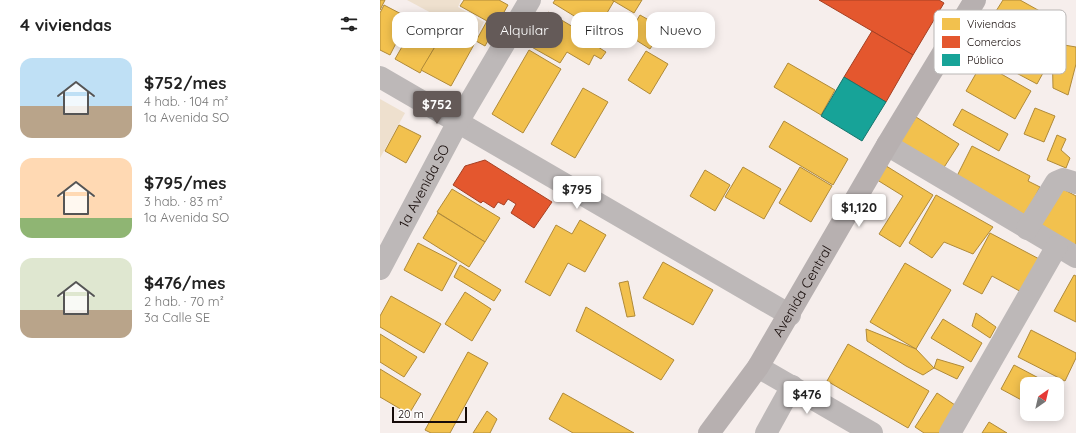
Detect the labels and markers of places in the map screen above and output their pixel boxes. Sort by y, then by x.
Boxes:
pin: $752 [413,91,461,125]
pin: $795 [553,176,601,210]
pin: $1,120 [826,194,892,228]
pin: $476 [783,381,831,415]

